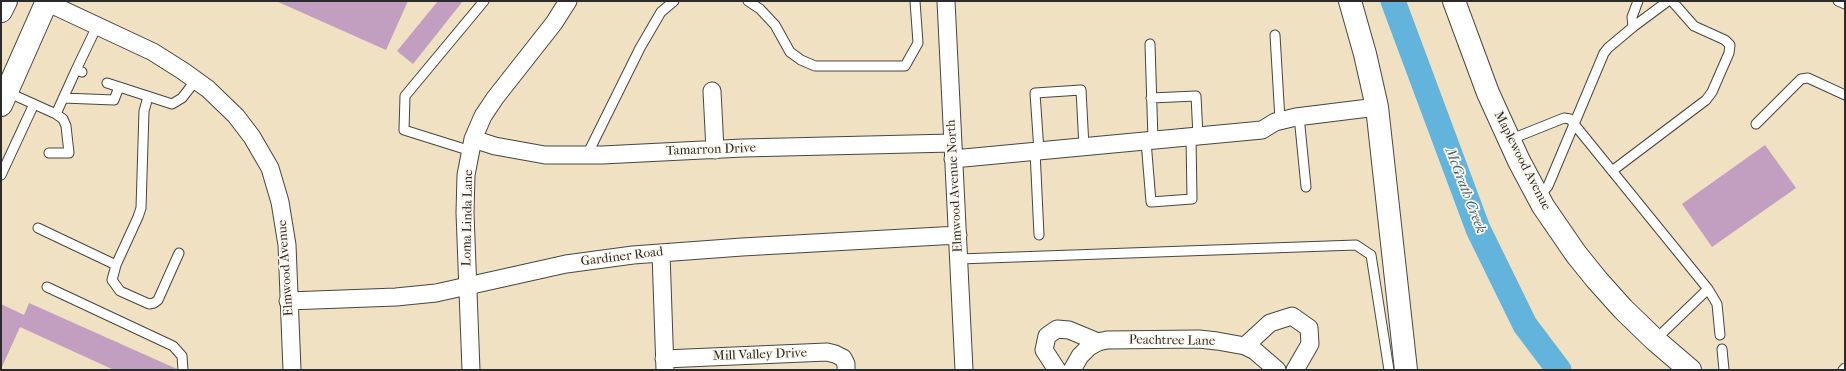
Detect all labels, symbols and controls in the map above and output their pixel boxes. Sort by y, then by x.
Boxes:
street label: Maplewood Avenue [1490,109,1554,213]
street label: Elmwood Avenue North [944,119,966,253]
street label: Tamarron Drive [666,141,756,159]
water label: McGrath Creek [1441,146,1489,236]
street label: Loma Linda Lane [459,169,477,267]
street label: Elmwood Avenue [275,219,297,317]
street label: Gardiner Road [580,244,664,270]
street label: Peachtree Lane [1129,332,1215,350]
street label: Mill Valley Drive [713,346,807,364]

